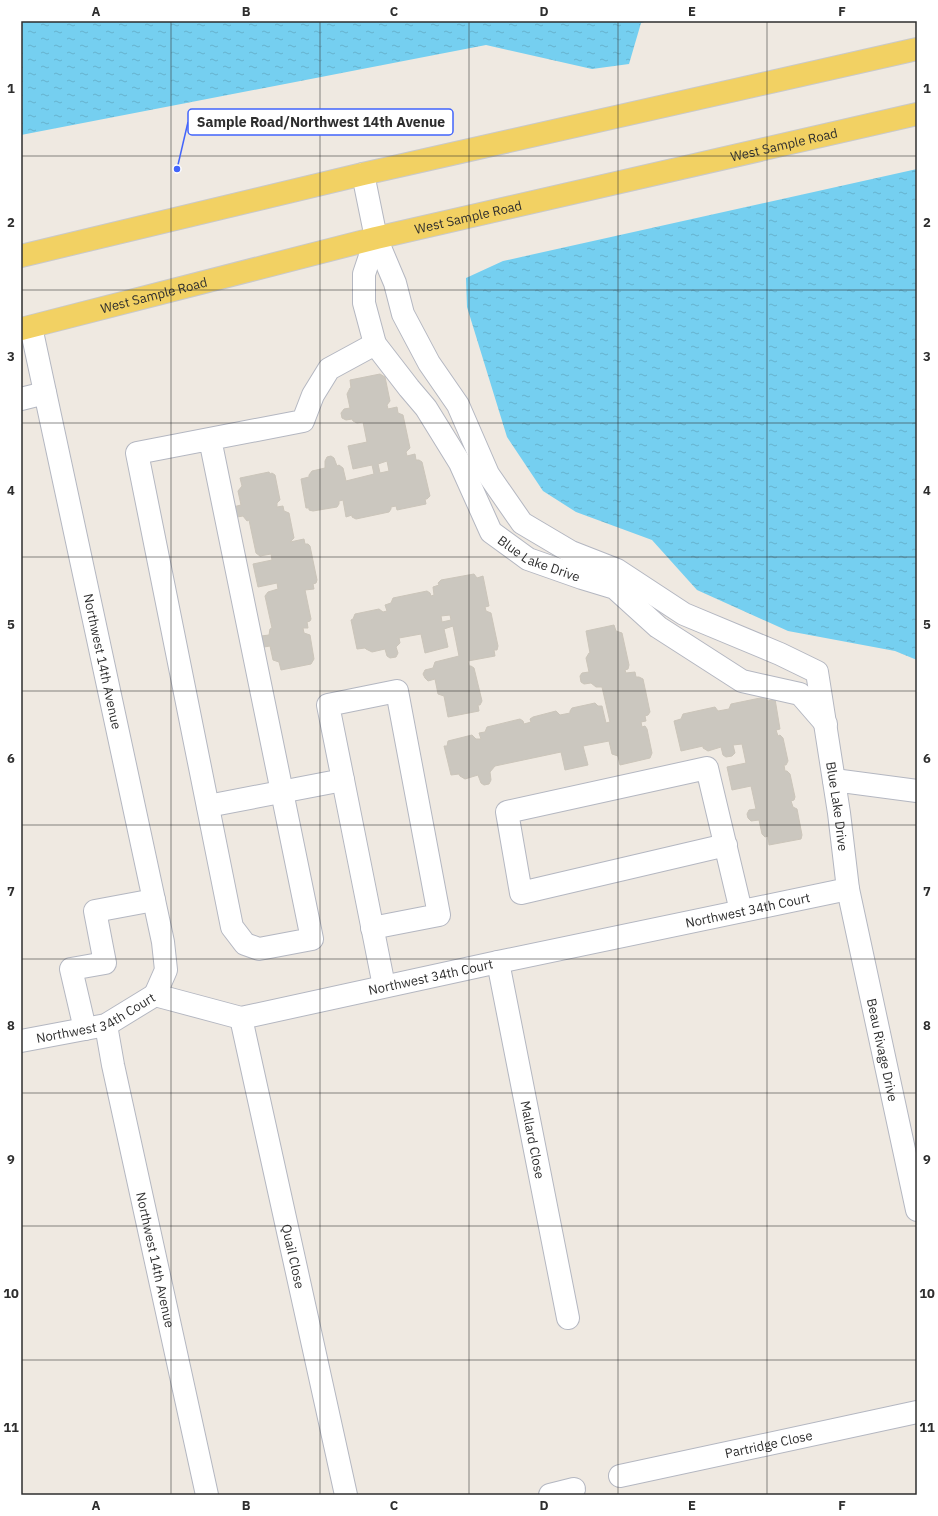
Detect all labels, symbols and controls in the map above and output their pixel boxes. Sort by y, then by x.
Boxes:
text: A [92,3,101,20]
text: B [242,3,251,20]
text: C [390,3,399,20]
text: D [539,3,549,20]
text: E [688,3,696,20]
text: F [838,3,846,20]
text: 1 [7,80,15,97]
text: 1 [923,80,931,97]
callout: Sample Road/Northwest 14th Avenue [188,109,453,135]
text: Sample Road/Northwest 14th Avenue [197,113,445,131]
street label: West Sample Road [729,124,839,165]
street label: West Sample Road [413,196,523,237]
text: 2 [7,214,15,231]
text: 2 [923,214,931,231]
street label: West Sample Road [99,273,209,317]
text: 3 [7,348,15,365]
text: 3 [923,348,931,365]
text: 4 [7,482,15,499]
text: 4 [923,482,931,499]
street label: Blue Lake Drive [494,531,582,585]
street label: Northwest 14th Avenue [80,592,126,731]
text: 5 [7,616,15,633]
text: 5 [923,616,931,633]
text: 6 [7,750,15,767]
text: 6 [923,750,931,767]
street label: Blue Lake Drive [823,760,852,852]
text: 7 [7,883,15,900]
text: 7 [923,883,931,900]
street label: Northwest 34th Court [684,889,812,931]
street label: Northwest 34th Court [367,955,494,999]
street label: Northwest 34th Court [35,989,158,1046]
street label: Beau Rivage Drive [863,997,902,1103]
text: 8 [7,1017,15,1034]
text: 8 [923,1017,931,1034]
street label: Mallard Close [517,1099,549,1180]
text: 9 [7,1151,15,1168]
text: 9 [923,1151,931,1168]
street label: Northwest 14th Avenue [133,1190,179,1329]
street label: Quail Close [278,1222,309,1290]
text: 10 [3,1285,19,1302]
text: 10 [919,1285,935,1302]
text: 11 [3,1419,19,1436]
text: 11 [919,1419,935,1436]
street label: Partridge Close [723,1426,814,1462]
text: A [92,1497,101,1514]
text: B [242,1497,251,1514]
text: C [390,1497,399,1514]
text: D [539,1497,549,1514]
text: E [688,1497,696,1514]
text: F [838,1497,846,1514]

